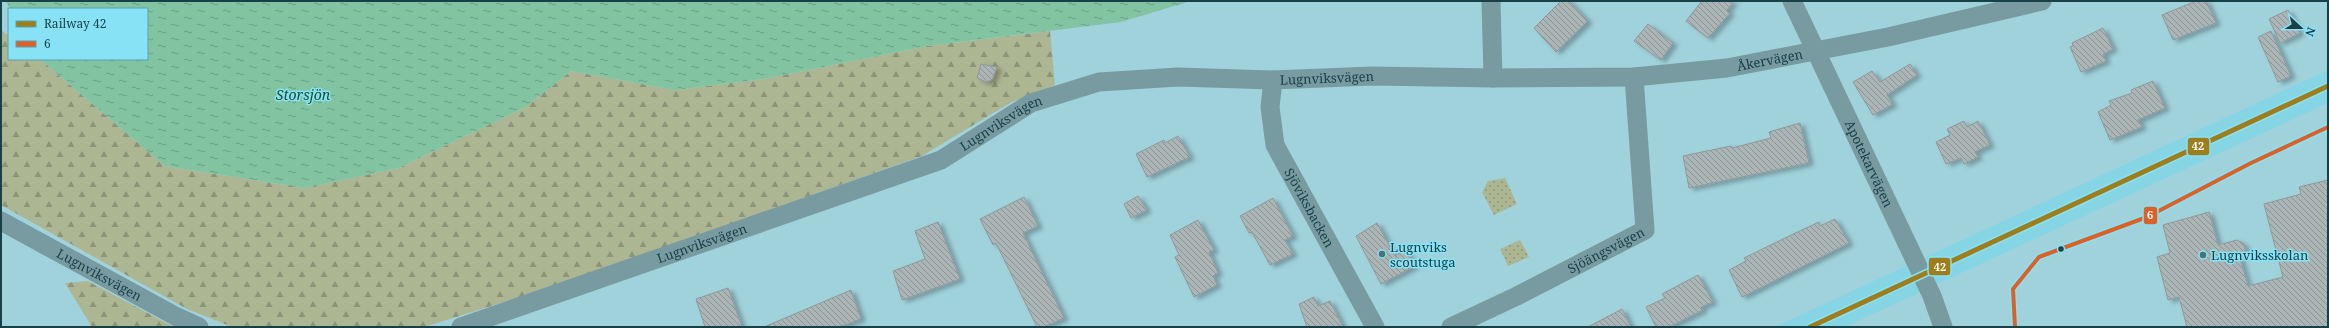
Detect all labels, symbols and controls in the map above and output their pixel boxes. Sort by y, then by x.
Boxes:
legend [8,8,148,60]
north arrow [2281,8,2321,48]
text: Railway 42 [44,15,106,32]
text: N [2302,25,2319,39]
text: 6 [44,35,51,52]
street label: Åkervägen [1735,44,1805,75]
street label: Lugnviksvägen [1279,67,1375,89]
water label: Storsjön [276,85,331,104]
street label: Lugnviksvägen [956,91,1045,155]
street label: Apotekarvägen [1841,117,1898,211]
line badge: 42 [2187,137,2210,156]
text: 42 [2192,138,2204,153]
street label: Sjöviksbacken [1280,165,1339,251]
line badge: 6 [2143,206,2158,225]
text: 6 [2147,207,2153,222]
street label: Lugnviksvägen [654,219,750,267]
street label: Sjöängsvägen [1564,223,1648,277]
place label: Lugnviks scoutstuga [1390,238,1456,271]
street label: Lugnviksvägen [54,244,146,305]
unlabelled marker [2056,244,2066,254]
place label: Lugnviksskolan [2211,246,2309,264]
marker: Lugnviks scoutstuga [1377,249,1387,259]
marker: Lugnviksskolan [2198,250,2208,260]
line badge: 42 [1928,257,1951,276]
text: 42 [1934,259,1946,274]

